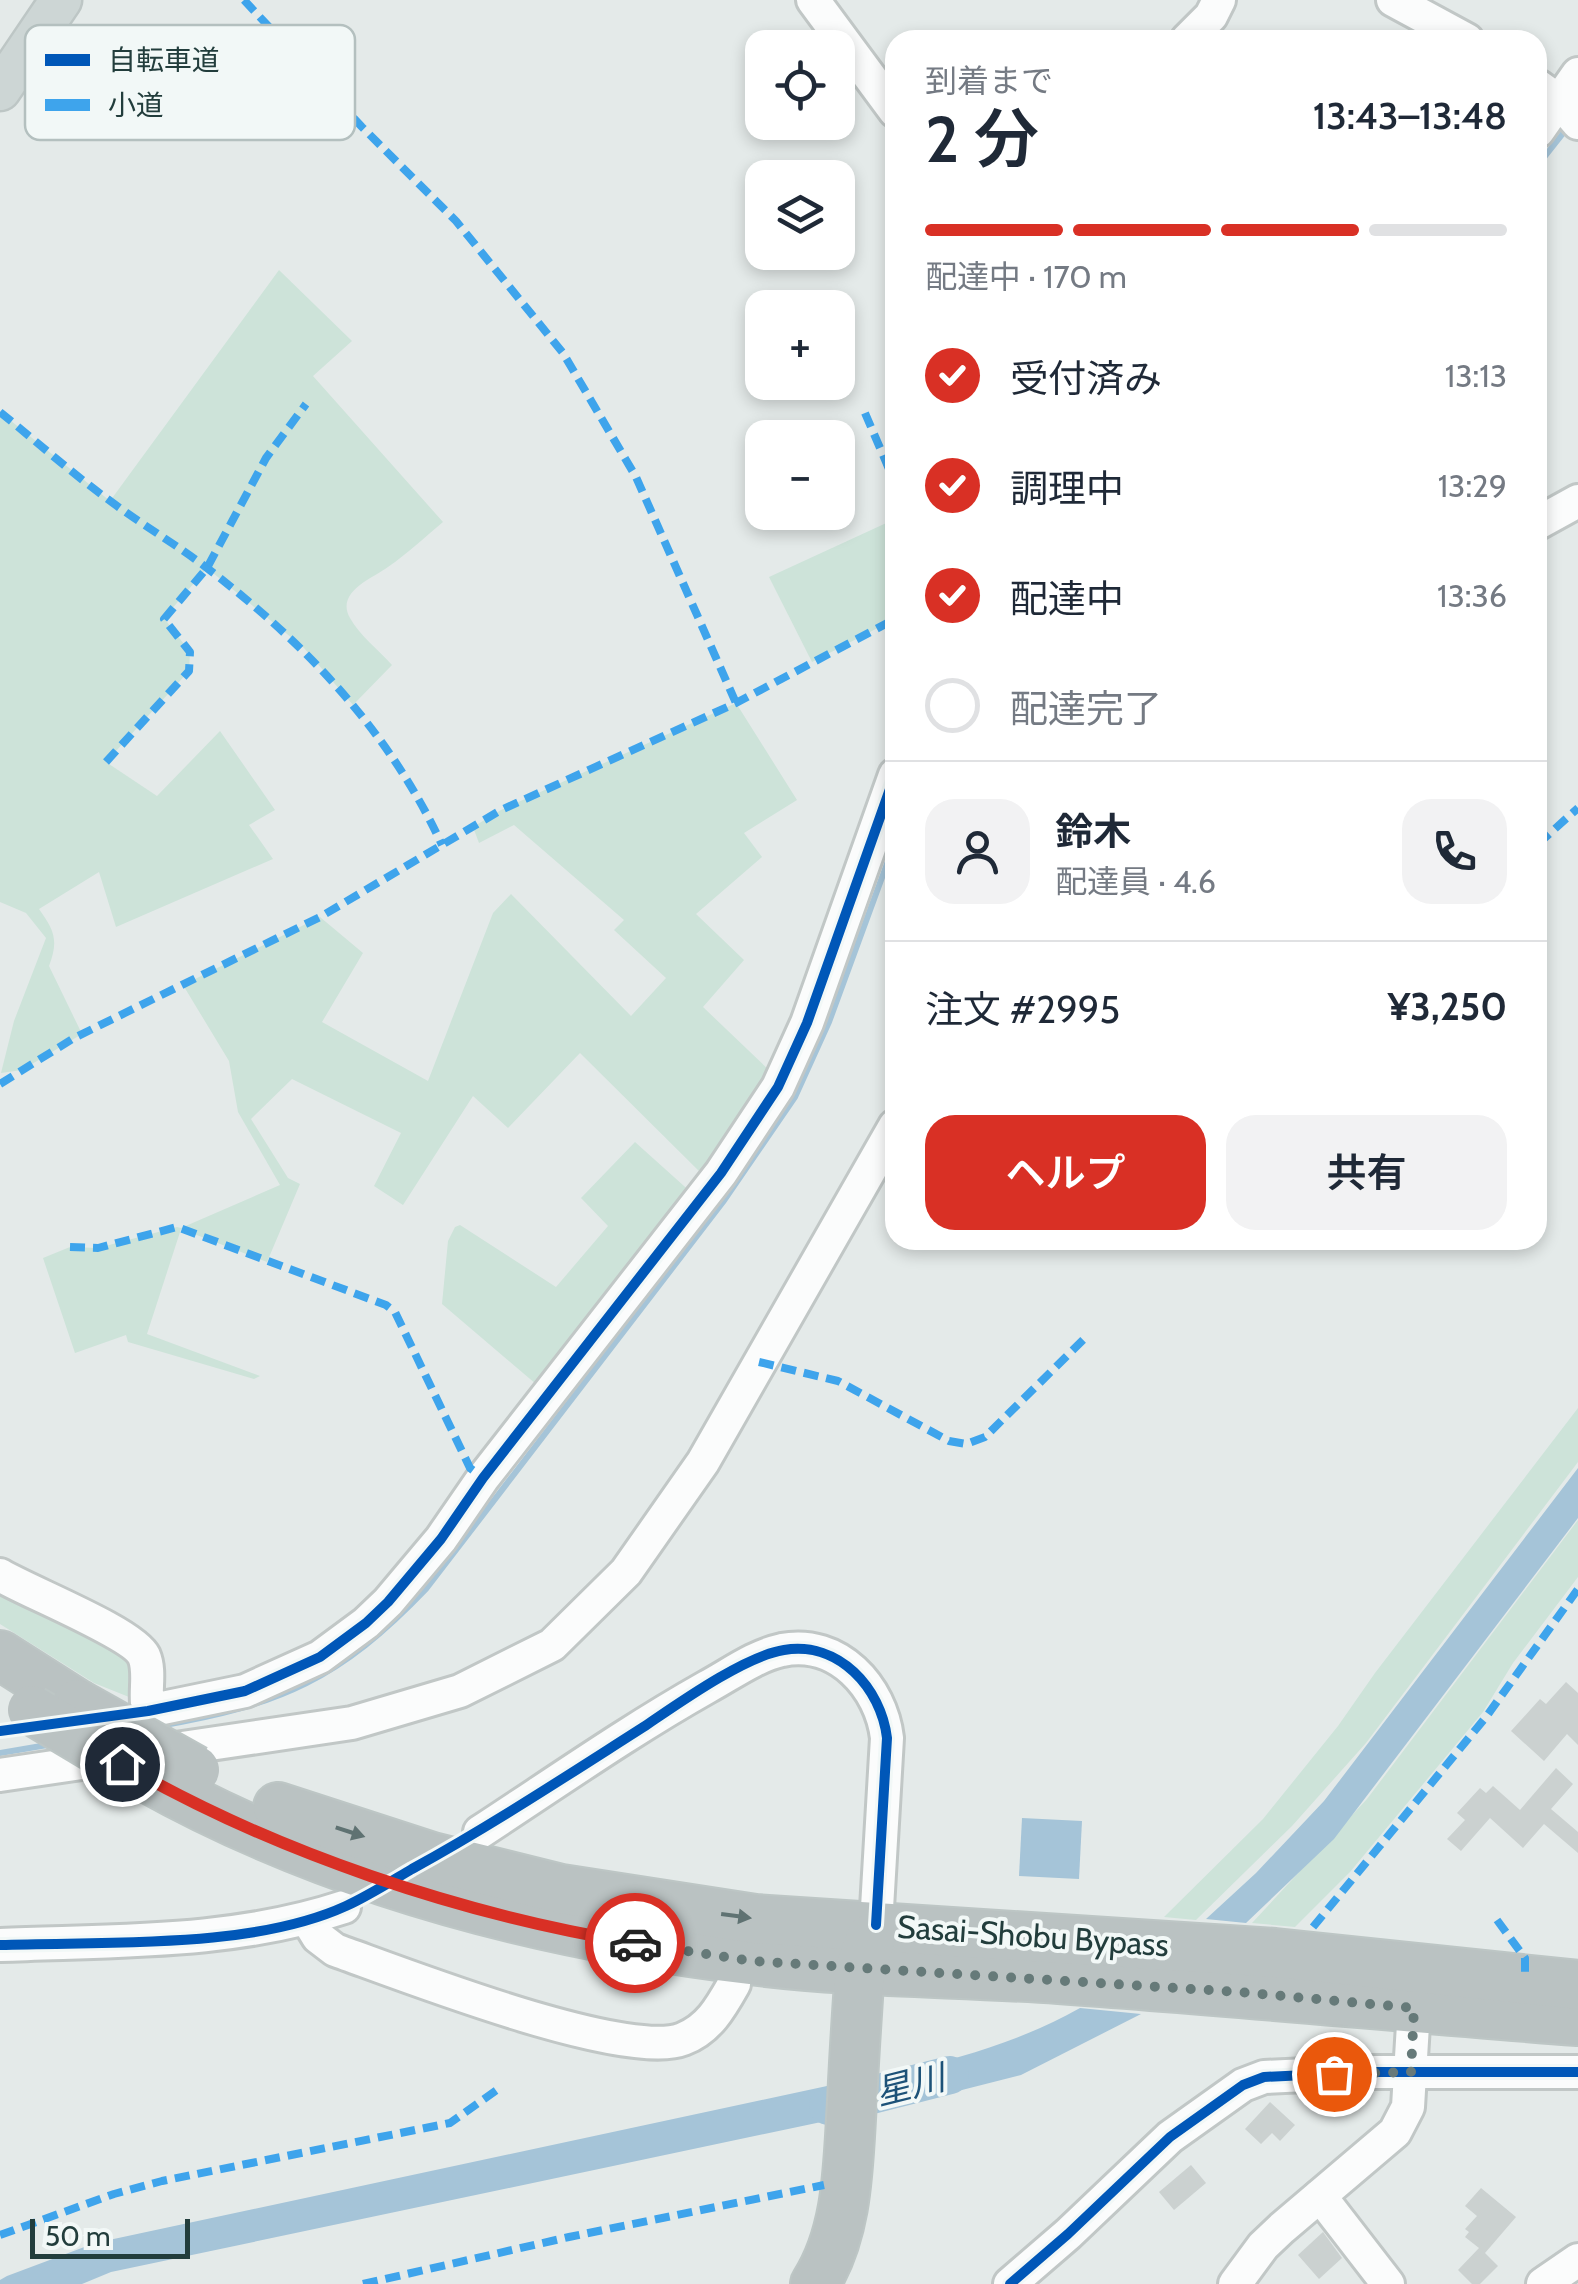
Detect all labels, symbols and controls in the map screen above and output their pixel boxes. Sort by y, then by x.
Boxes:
legend [25,25,355,140]
map controls [745,30,855,530]
button: locate [745,30,855,140]
text: 自転車道 [108,43,220,77]
text: 到着まで [925,61,1053,100]
text: 小道 [108,88,164,122]
text: 13:43–13:48 [1313,92,1507,139]
text: 2 分 [925,99,1039,178]
button: layers [745,160,855,270]
text: 配達中 · 170 m [925,257,1127,296]
button: + [745,290,855,400]
icon: check [925,348,980,403]
text: 受付済み [1010,355,1162,402]
text: 13:13 [1445,356,1507,395]
button: − [745,420,855,530]
icon: check [925,458,980,513]
text: 調理中 [1010,465,1124,512]
text: 13:29 [1438,466,1507,505]
icon: check [925,568,980,623]
text: 配達中 [1010,575,1124,622]
text: 13:36 [1437,576,1507,615]
text: 配達完了 [1010,685,1162,732]
button: person [925,799,1030,904]
button: phone [1402,799,1507,904]
text: 鈴木 [1055,808,1131,855]
text: 配達員 · 4.6 [1055,862,1216,901]
text: ¥3,250 [1387,983,1507,1030]
text: 注文 #2995 [925,986,1120,1033]
button: ヘルプ [925,1115,1206,1230]
button: 共有 [1226,1115,1507,1230]
pin [80,1722,165,1807]
icon: home [95,1737,150,1792]
one-way arrow [336,1825,366,1840]
courier [585,1893,685,1993]
street label: Sasai-Shobu Bypass [896,1907,1170,1964]
one-way arrow [720,1908,752,1924]
icon: car [608,1916,663,1971]
pin [1292,2032,1377,2117]
icon: bag [1307,2047,1362,2102]
water label: 星川 [871,2054,953,2114]
scale bar [30,2214,190,2258]
text: 50 m [45,2219,111,2253]

